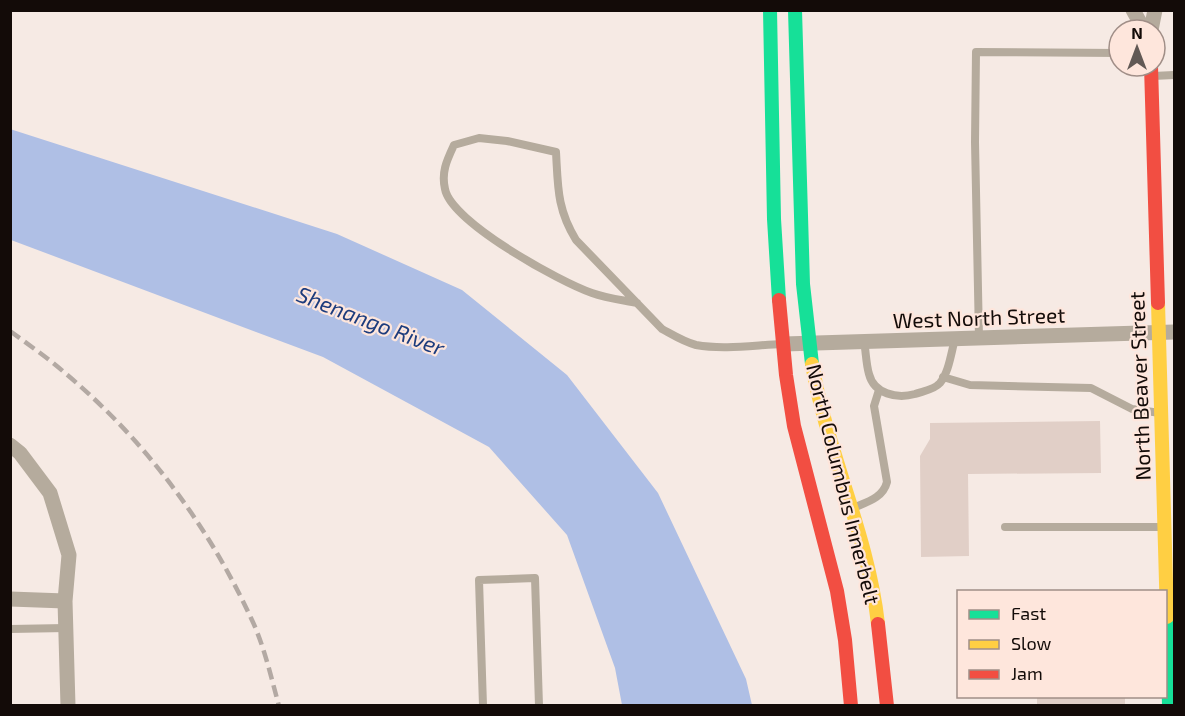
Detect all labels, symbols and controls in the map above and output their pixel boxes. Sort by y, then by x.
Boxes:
north arrow [1107,18,1167,78]
text: N [1131,23,1143,42]
water label: Shenango River [293,280,450,361]
street label: North Beaver Street [1123,291,1155,481]
street label: West North Street [892,301,1066,333]
street label: North Columbus Innerbelt [802,361,886,607]
legend [957,590,1167,698]
text: Fast [1011,602,1046,624]
text: Slow [1011,632,1052,654]
text: Jam [1011,662,1043,684]

